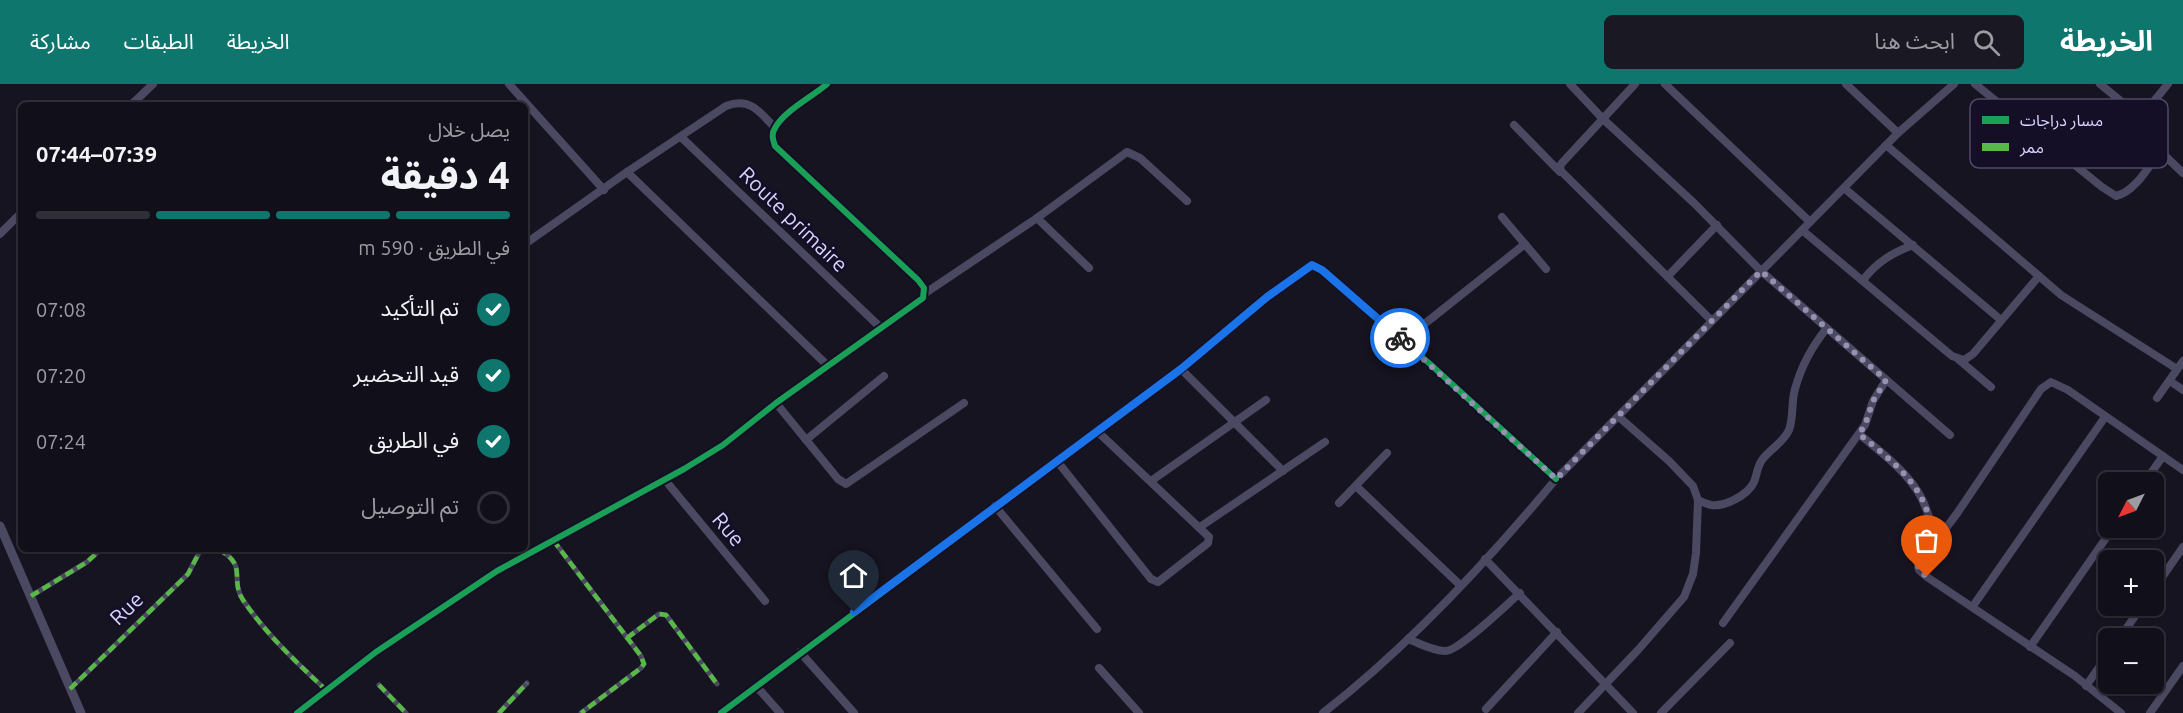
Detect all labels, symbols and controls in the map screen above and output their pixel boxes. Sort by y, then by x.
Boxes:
search box [1604,15,2024,69]
text: الخريطة [2060,25,2153,56]
icon: search [1970,26,2003,59]
text: ابحث هنا [1874,28,1955,53]
text: مشاركة [30,29,91,53]
text: الطبقات [124,29,194,53]
text: الخريطة [227,29,290,53]
legend [1970,99,2168,168]
text: مسار دراجات [2020,111,2103,130]
text: يصل خلال [428,118,510,141]
text: ممر [2019,138,2044,157]
text: 07:39–07:44 [36,141,157,166]
text: 4 دقيقة [381,153,510,196]
street label: Route primaire [735,161,853,277]
text: في الطريق · 590 m [358,236,510,259]
icon: check [477,293,510,326]
text: تم التأكيد [381,295,459,320]
text: 07:08 [36,298,86,321]
courier [1370,308,1430,368]
icon: bike [1384,322,1417,355]
icon: check [477,359,510,392]
text: قيد التحضير [353,361,459,386]
text: 07:20 [36,364,86,387]
icon: check [477,425,510,458]
text: في الطريق [369,427,459,452]
text: 07:24 [36,430,86,453]
north arrow [2098,472,2164,538]
map controls [2098,472,2164,694]
text: تم التوصيل [361,493,459,518]
street label: Rue [708,507,750,551]
pin [1901,515,1952,577]
icon: bag [1910,524,1943,557]
pin [828,550,879,612]
button: + [2098,550,2164,616]
icon: home [837,559,870,592]
street label: Rue [104,587,148,629]
button: − [2098,628,2164,694]

